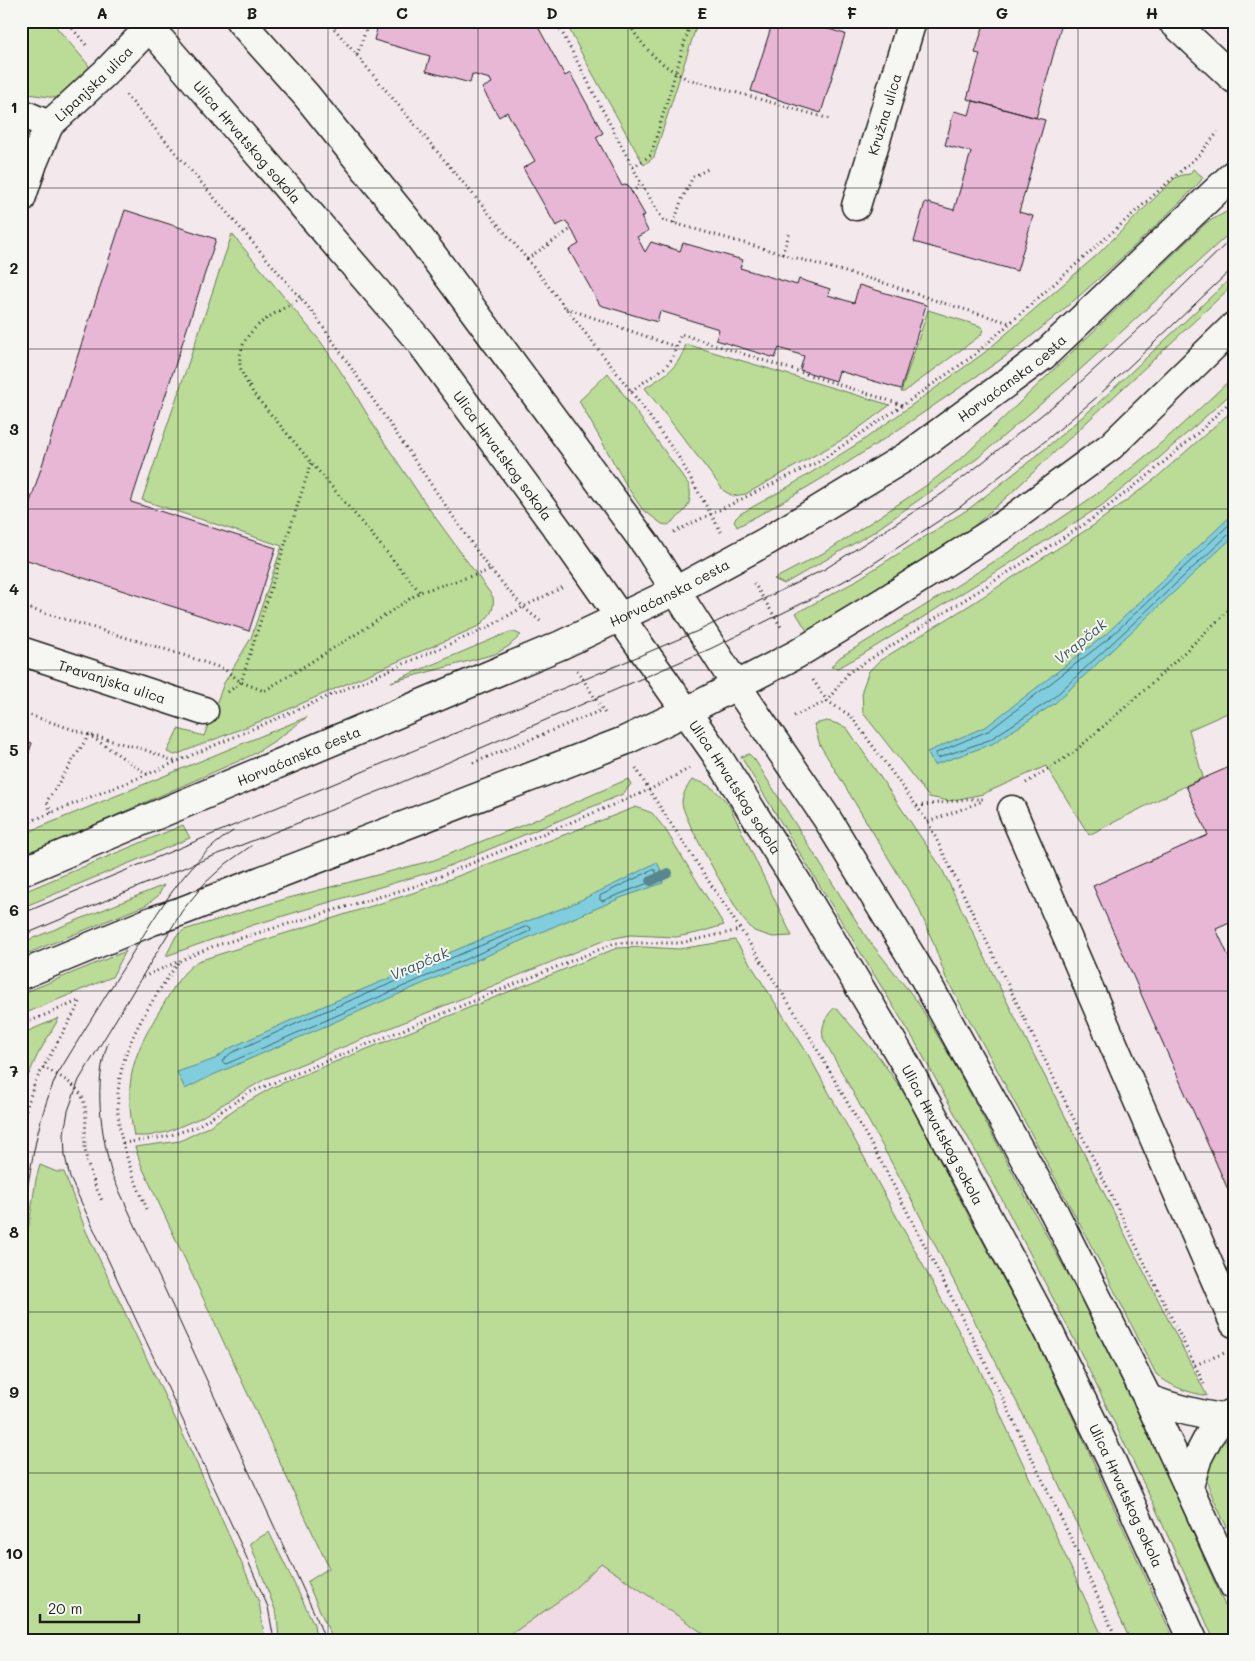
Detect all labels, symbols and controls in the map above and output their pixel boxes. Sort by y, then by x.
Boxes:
text: A [96,2,108,23]
text: B [247,2,257,23]
text: C [396,2,408,23]
text: D [546,2,558,23]
text: E [697,2,707,23]
text: F [847,2,857,23]
text: G [996,2,1008,23]
text: H [1146,2,1158,23]
street label: Lipanjska ulica [50,41,136,125]
street label: Kružna ulica [862,71,905,157]
street label: Ulica Hrvatskog sokola [190,76,306,207]
text: 1 [10,96,18,117]
text: 2 [10,257,19,278]
street label: Horvaćanska cesta [953,330,1070,426]
street label: Ulica Hrvatskog sokola [450,387,557,524]
text: 3 [9,418,19,439]
street label: Horvaćanska cesta [606,554,732,630]
text: 4 [9,578,19,599]
water label: Vrapčak [1050,613,1111,668]
street label: Travanjska ulica [56,654,168,707]
street label: Ulica Hrvatskog sokola [685,716,786,858]
street label: Horvaćanska cesta [234,721,363,790]
text: 5 [9,739,19,760]
text: 6 [9,899,19,920]
water label: Vrapčak [386,941,453,984]
text: 7 [10,1060,19,1081]
street label: Ulica Hrvatskog sokola [898,1061,989,1208]
text: 8 [9,1221,19,1242]
text: 9 [9,1381,19,1402]
street label: Ulica Hrvatskog sokola [1085,1420,1168,1570]
text: 10 [5,1542,23,1563]
scale bar [40,1591,139,1623]
text: 20 m [48,1598,82,1618]

